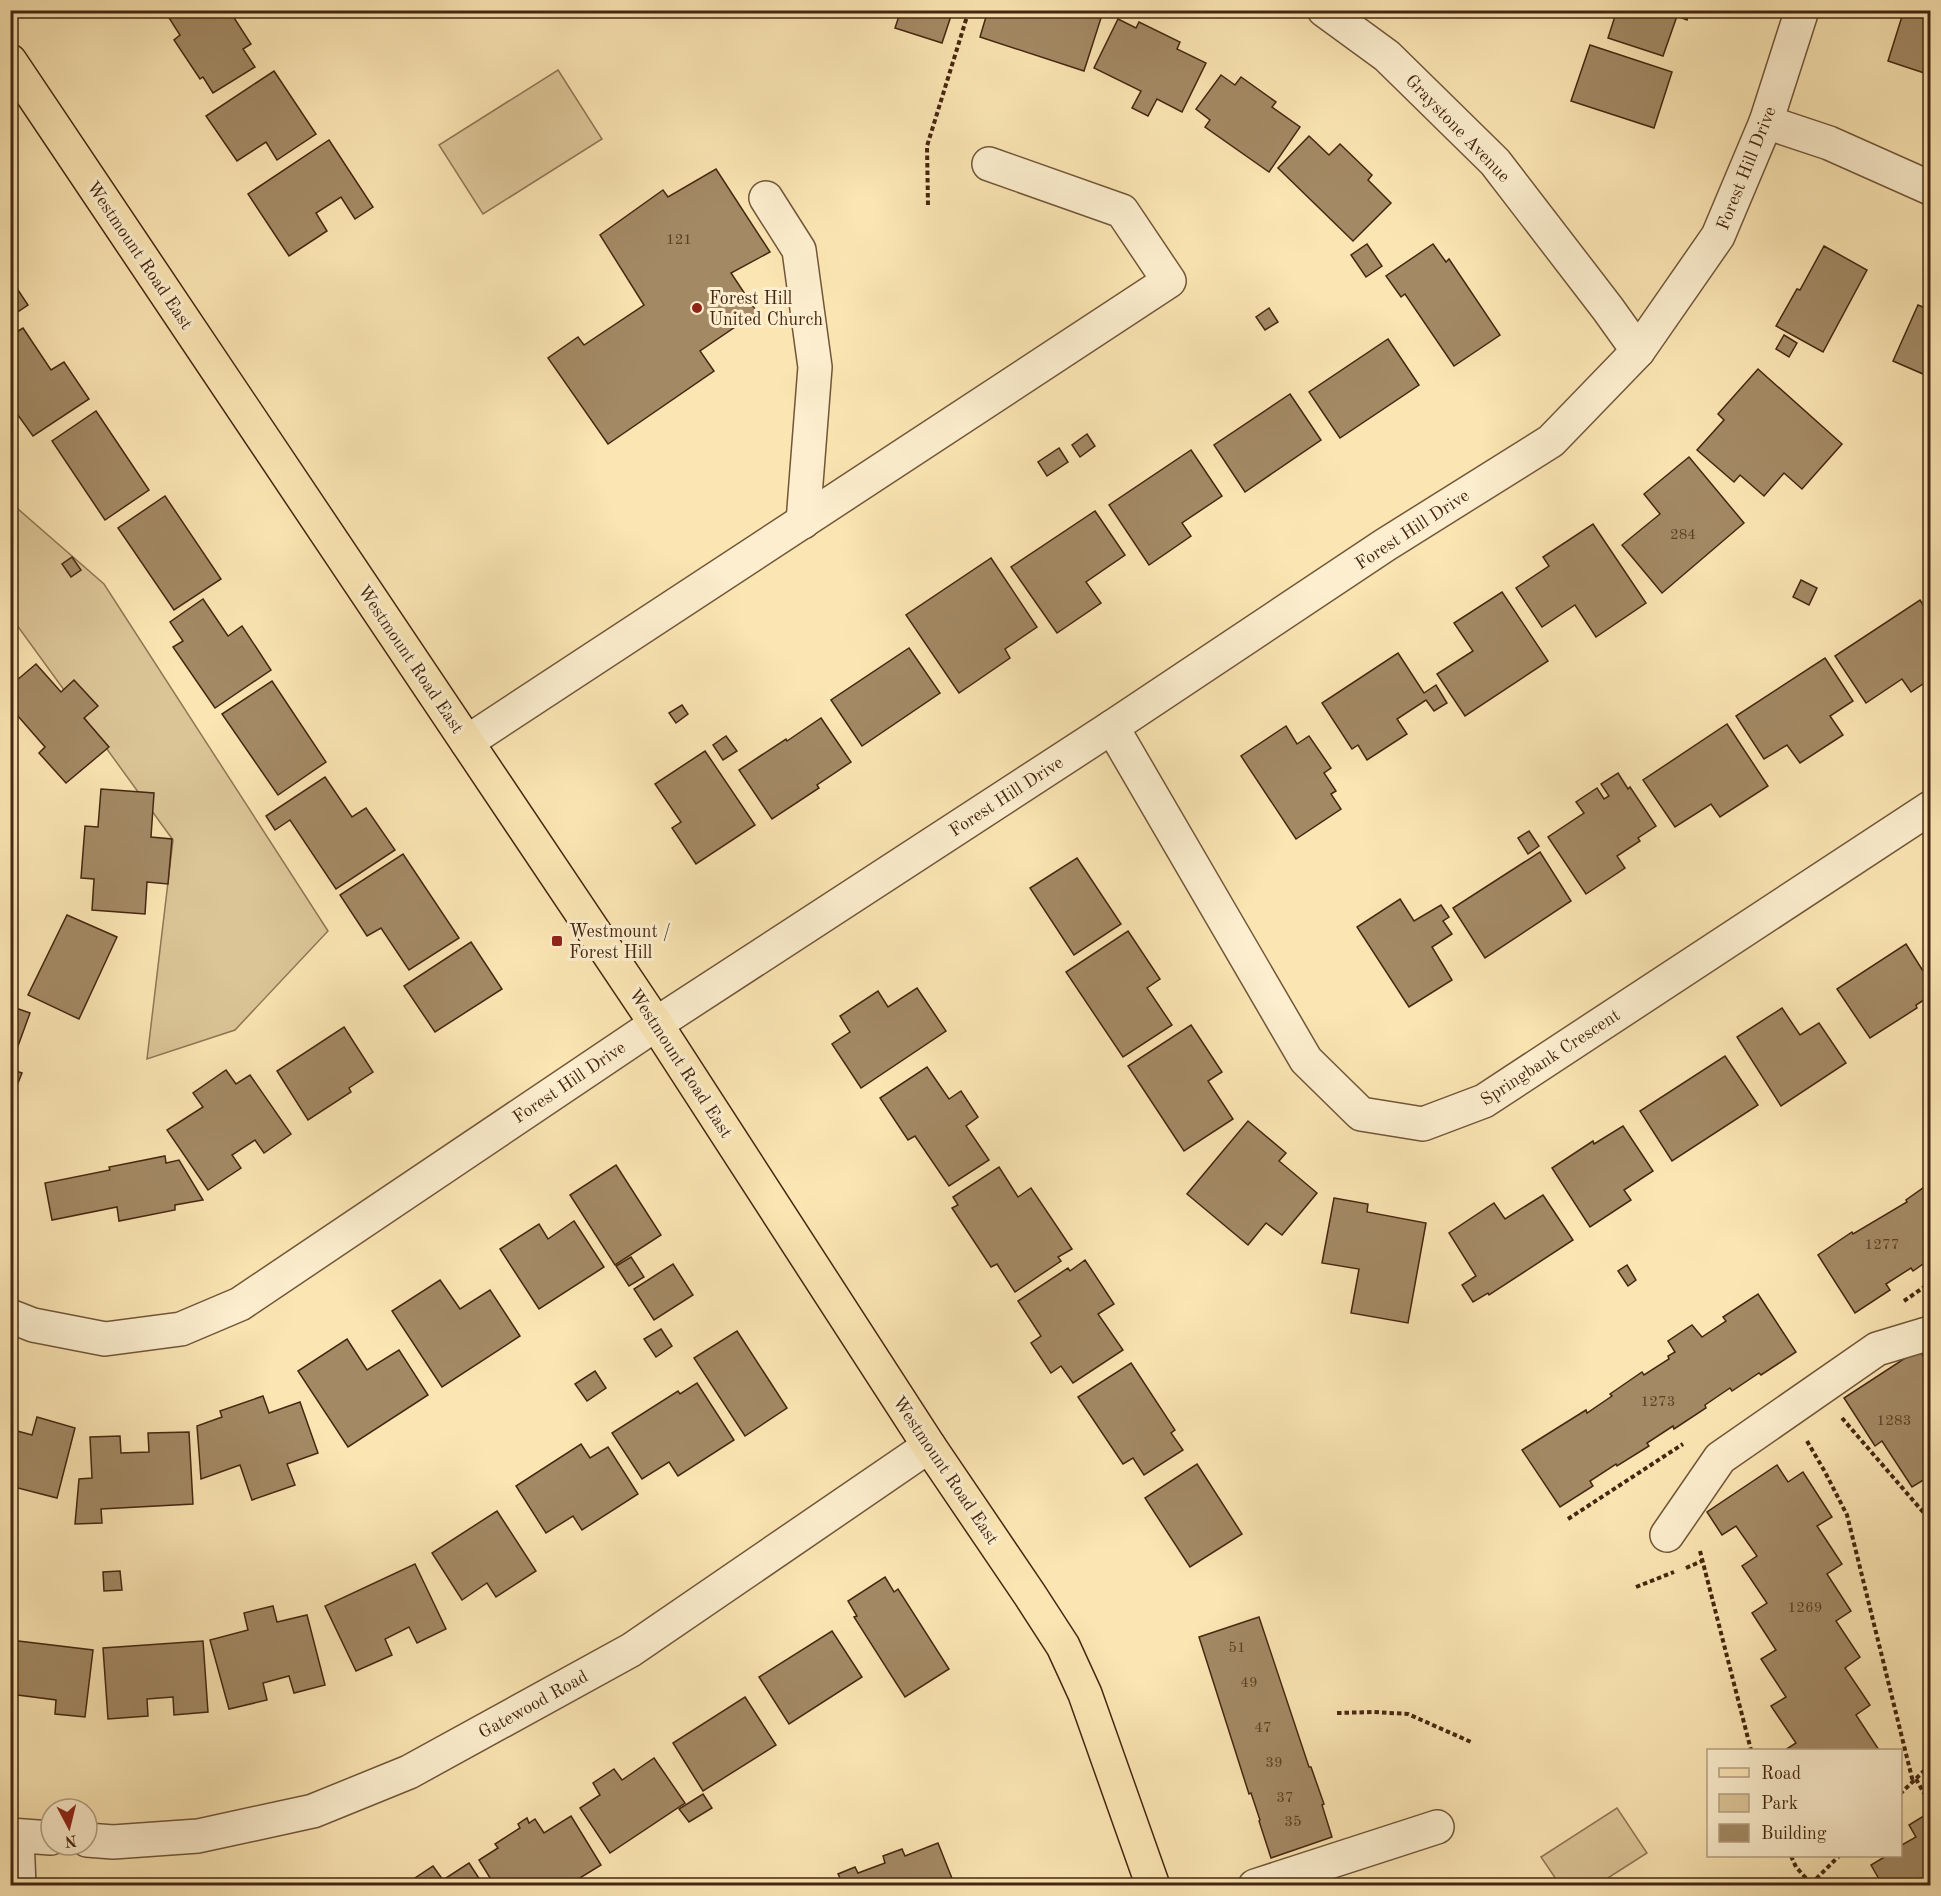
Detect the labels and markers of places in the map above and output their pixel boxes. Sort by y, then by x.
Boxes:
place label: Forest Hill United Church [709,290,823,329]
marker: Forest Hill United Church [690,301,704,315]
place label: Westmount / Forest Hill [569,923,671,962]
marker: Westmount / Forest Hill [550,934,564,948]

